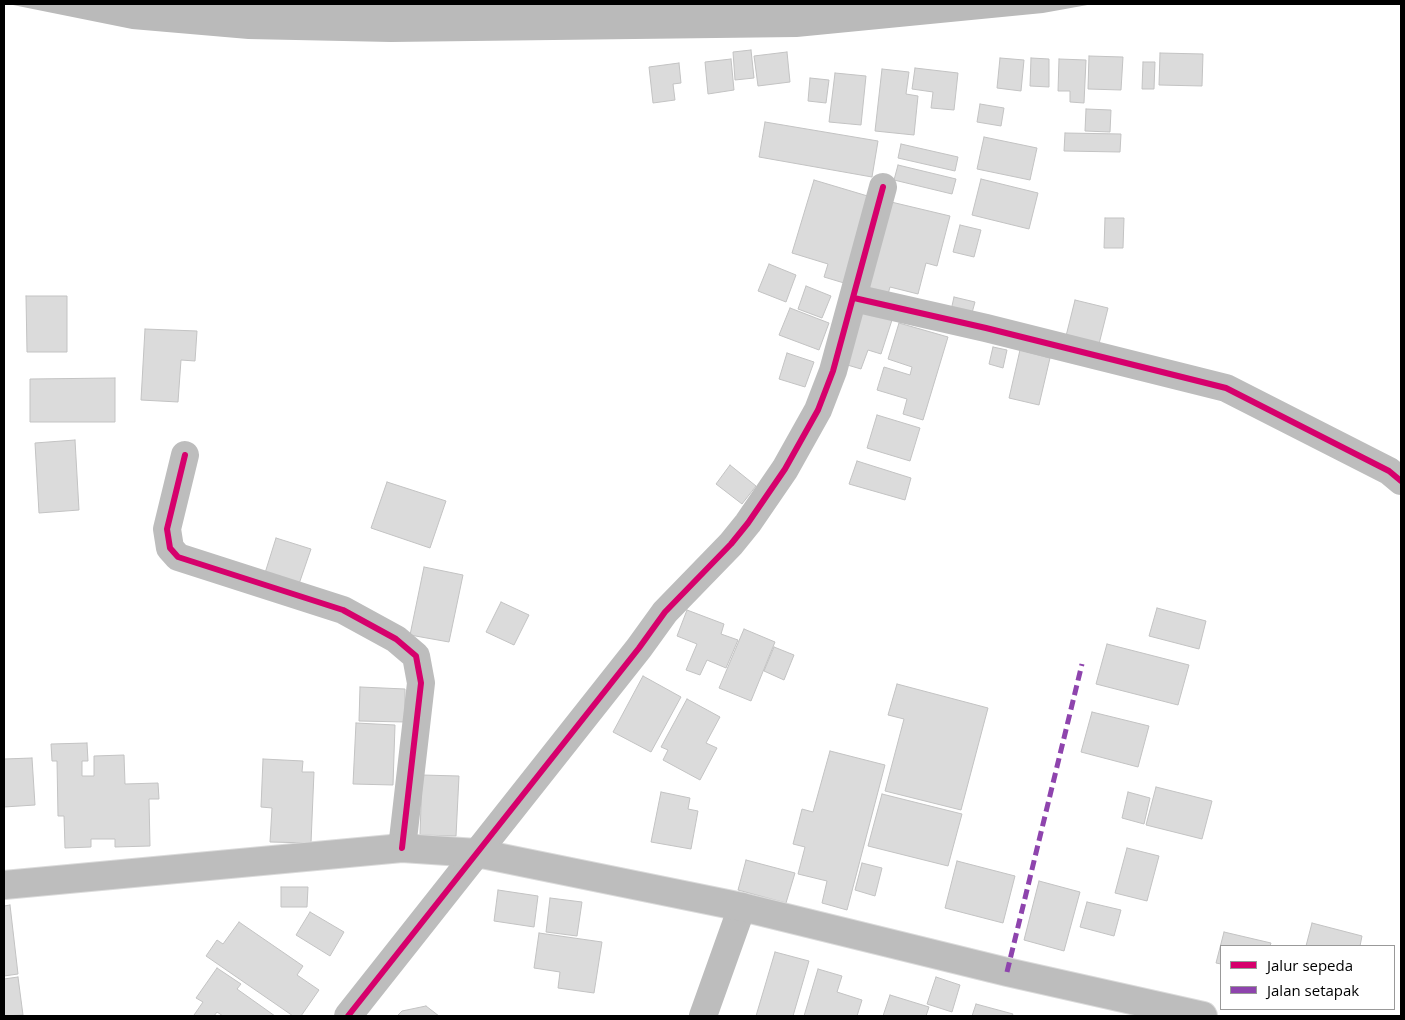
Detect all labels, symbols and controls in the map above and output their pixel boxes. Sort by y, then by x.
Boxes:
legend [1220,945,1395,1010]
text: Jalur sepeda [1267,955,1353,975]
text: Jalan setapak [1267,980,1359,1000]

